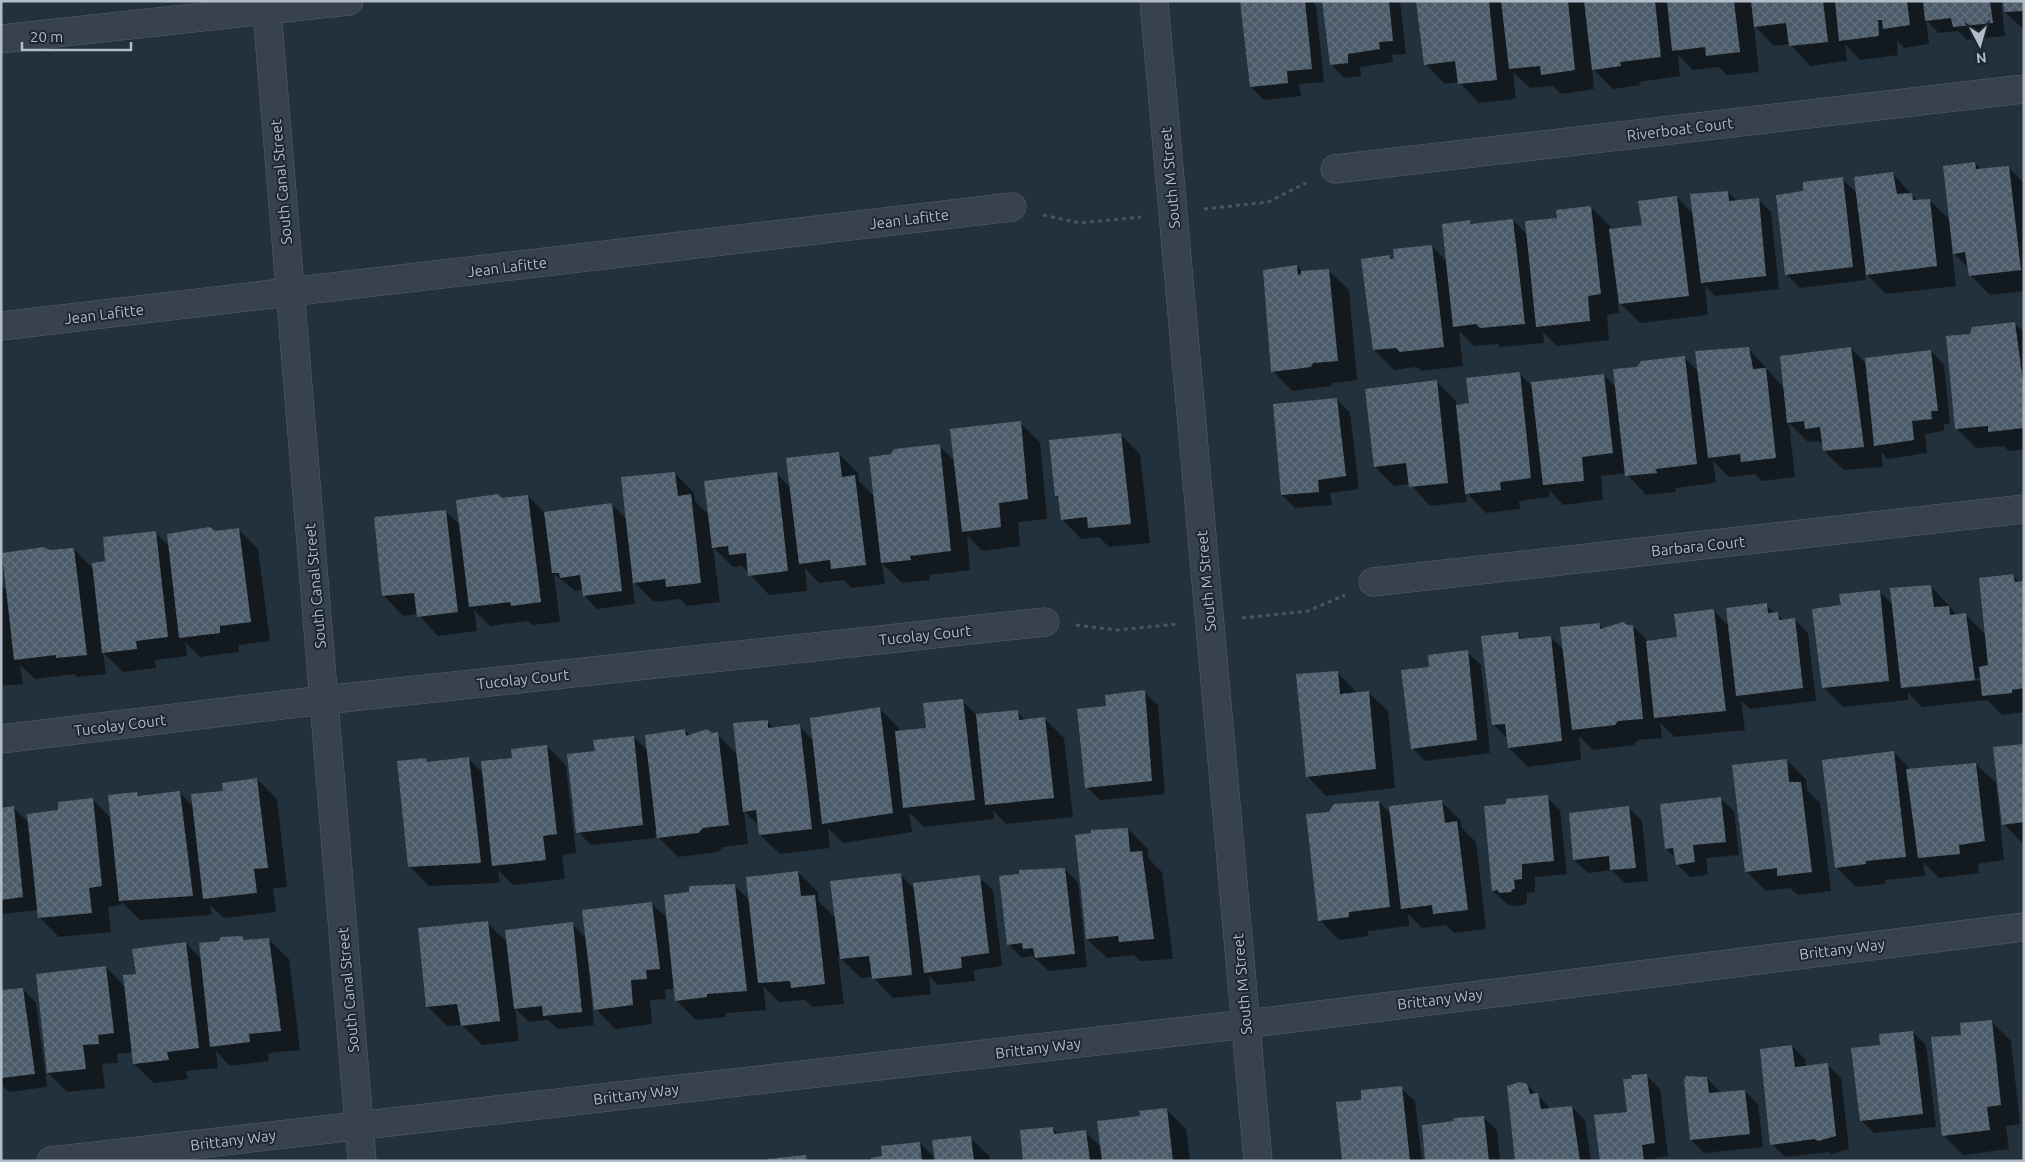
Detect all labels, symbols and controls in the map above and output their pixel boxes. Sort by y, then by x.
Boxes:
scale bar [22,20,131,52]
north arrow [1955,20,2005,70]
text: 20 m [30,28,63,45]
text: N [1975,49,1987,66]
street label: Riverboat Court [1626,114,1734,144]
street label: South Canal Street [267,119,295,245]
street label: South M Street [1157,127,1183,229]
street label: Jean Lafitte [868,206,950,232]
street label: Jean Lafitte [466,254,548,280]
street label: Jean Lafitte [63,301,145,327]
street label: South Canal Street [301,523,329,649]
street label: South M Street [1193,530,1219,632]
street label: Barbara Court [1650,533,1746,559]
street label: Tucolay Court [878,622,972,648]
street label: Tucolay Court [476,666,570,692]
street label: Tucolay Court [73,711,167,739]
street label: South Canal Street [334,927,362,1053]
street label: South M Street [1229,933,1255,1035]
street label: Brittany Way [1798,935,1886,963]
street label: Brittany Way [1396,985,1484,1013]
street label: Brittany Way [994,1034,1082,1062]
street label: Brittany Way [592,1080,680,1108]
street label: Brittany Way [189,1126,277,1154]

